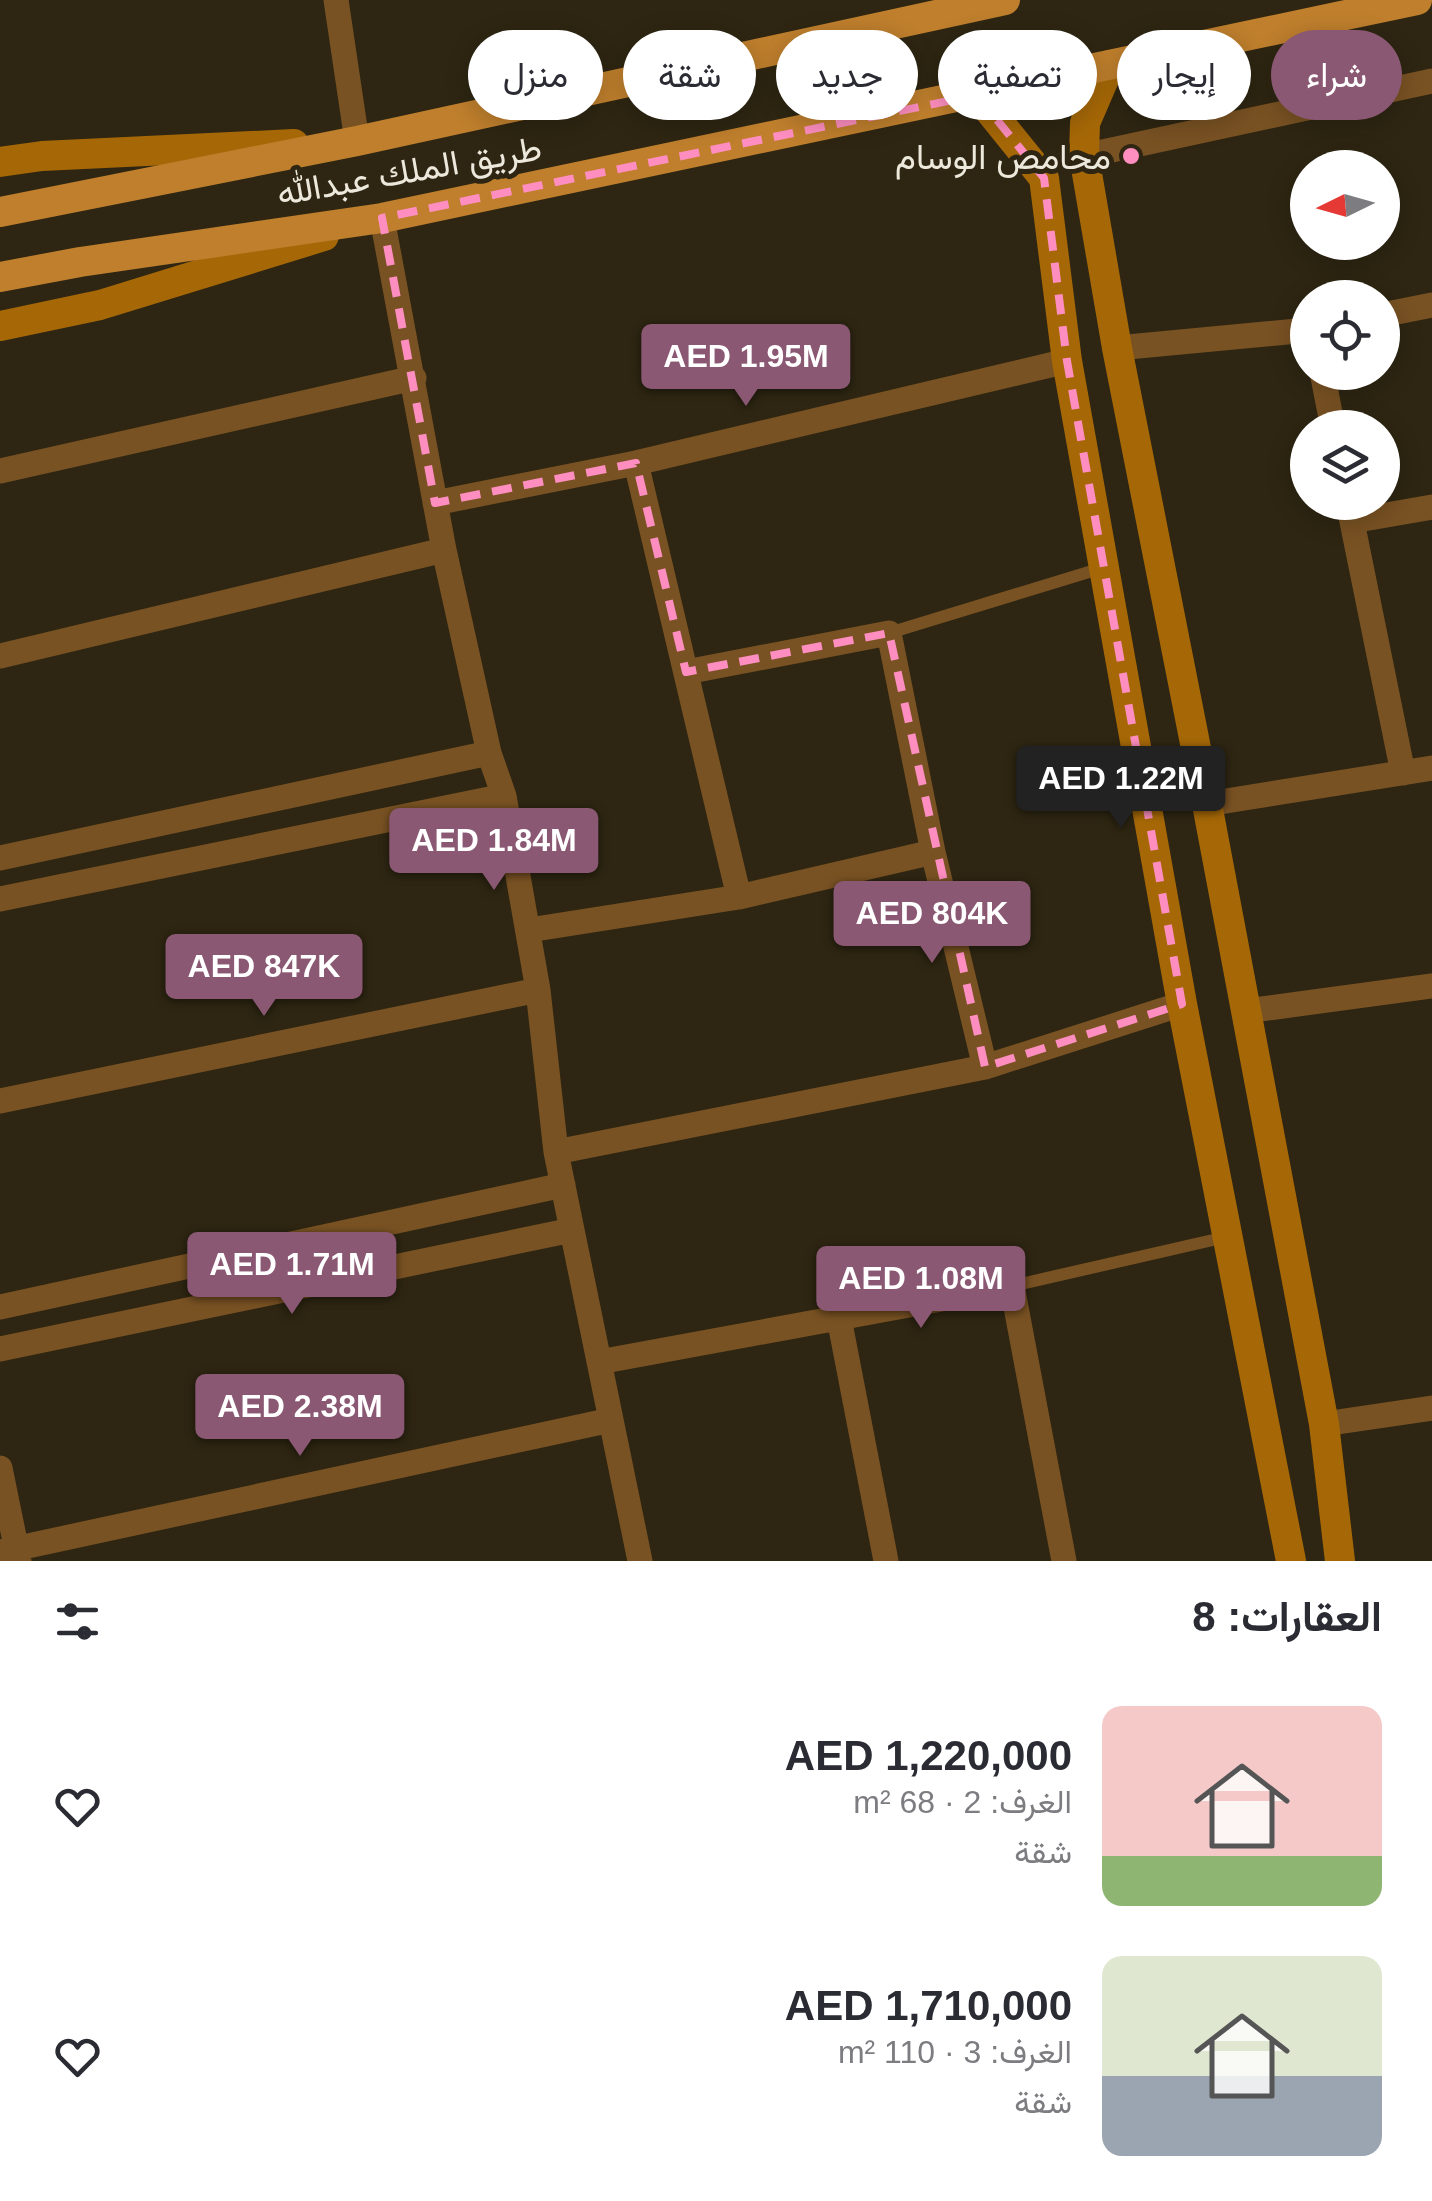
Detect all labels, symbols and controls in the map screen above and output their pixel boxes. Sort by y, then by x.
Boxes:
chip: منزل [468,30,603,120]
chip: شقة [623,30,756,120]
chip: جديد [776,30,918,120]
chip: تصفية [938,30,1097,120]
chip: إيجار [1117,30,1251,120]
chip: شراء [1271,30,1402,120]
street label: طريق الملك عبدالله [274,128,545,215]
place label: محامص الوسام [895,137,1111,180]
marker: محامص الوسام [1120,145,1142,167]
north arrow [1290,150,1400,260]
map controls [1290,150,1400,520]
button: locate [1290,280,1400,390]
pin: AED 1.95M [632,324,860,409]
text: AED 1.95M [663,338,829,374]
button: layers [1290,410,1400,520]
pin: AED 1.22M [1007,746,1235,831]
text: AED 1.22M [1038,760,1204,796]
pin: AED 1.84M [380,808,608,893]
text: AED 1.84M [411,822,577,858]
pin: AED 804K [829,881,1035,966]
text: AED 804K [856,895,1008,931]
pin: AED 847K [161,934,367,1019]
text: AED 847K [188,948,340,984]
pin: AED 1.71M [178,1232,406,1317]
text: AED 1.71M [209,1246,375,1282]
pin: AED 1.08M [807,1246,1035,1331]
text: AED 1.08M [838,1260,1004,1296]
pin: AED 2.38M [186,1374,414,1459]
text: AED 2.38M [217,1388,383,1424]
text: العقارات: 8 [1192,1593,1382,1640]
icon: filters [50,1594,105,1649]
text: AED 1,220,000 [785,1732,1072,1779]
icon: home [1182,1746,1302,1866]
icon: heart [50,1779,105,1834]
text: الغرف: 2 · 68 m² [853,1784,1072,1820]
text: شقة [1014,1834,1072,1870]
text: AED 1,710,000 [785,1982,1072,2029]
icon: home [1182,1996,1302,2116]
icon: heart [50,2029,105,2084]
text: الغرف: 3 · 110 m² [838,2034,1072,2070]
text: شقة [1014,2084,1072,2120]

